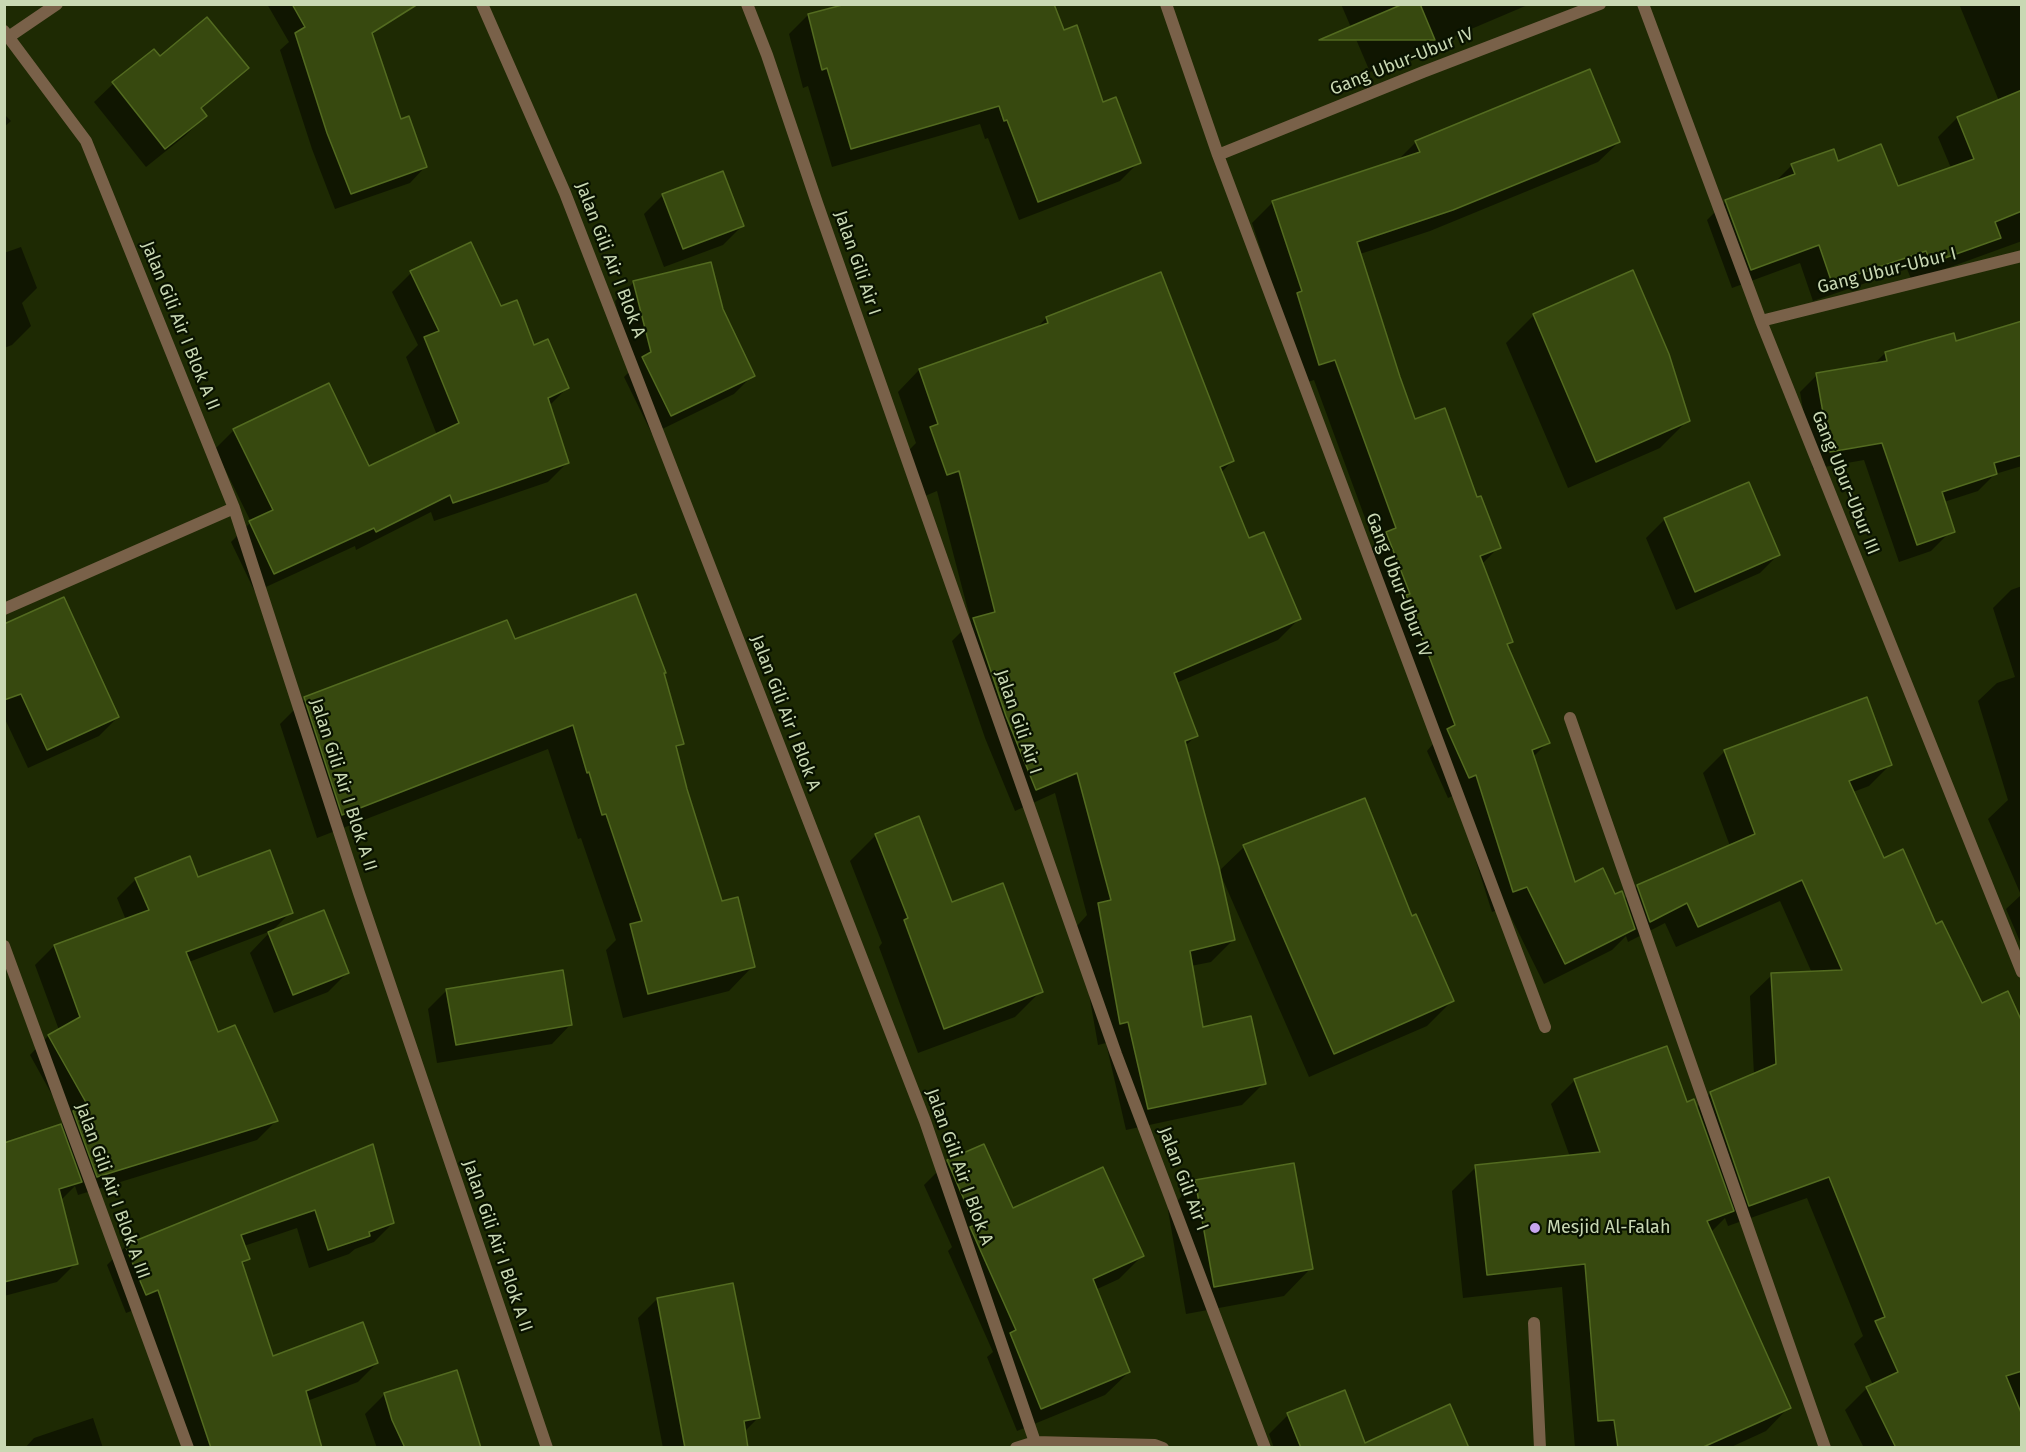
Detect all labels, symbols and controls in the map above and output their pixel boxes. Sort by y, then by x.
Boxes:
street label: Gang Ubur-Ubur IV [1327,23,1477,101]
street label: Jalan Gili Air I Blok A [570,179,650,341]
street label: Jalan Gili Air I [829,208,885,318]
street label: Jalan Gili Air I Blok A II [136,238,224,414]
street label: Gang Ubur-Ubur I [1815,243,1959,299]
street label: Gang Ubur-Ubur III [1806,408,1884,558]
street label: Gang Ubur-Ubur IV [1361,510,1435,660]
street label: Jalan Gili Air I Blok A [745,632,825,794]
street label: Jalan Gili Air I [990,667,1046,777]
street label: Jalan Gili Air I Blok A II [305,696,381,874]
street label: Jalan Gili Air I Blok A [921,1086,997,1248]
street label: Jalan Gili Air I Blok A III [70,1100,154,1282]
street label: Jalan Gili Air I [1153,1124,1213,1234]
street label: Jalan Gili Air I Blok A II [457,1157,537,1335]
place label: Mesjid Al-Falah [1547,1217,1670,1239]
marker: Mesjid Al-Falah [1528,1221,1542,1235]

